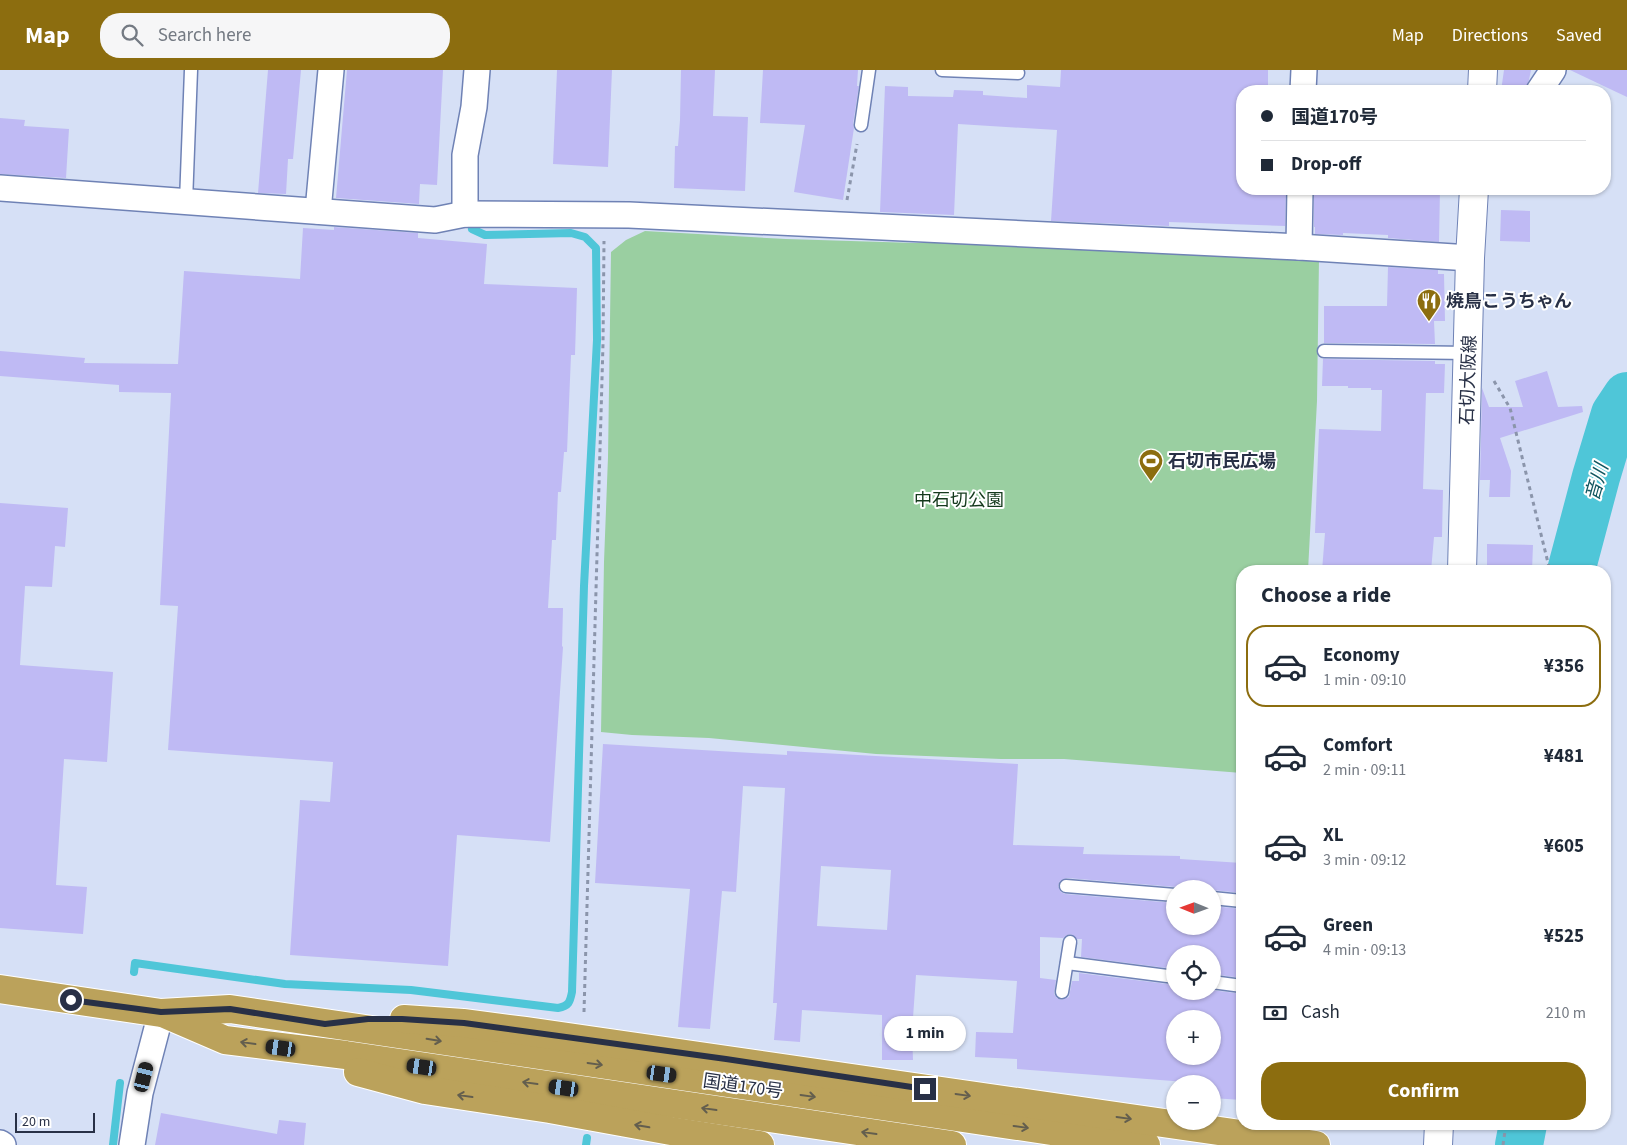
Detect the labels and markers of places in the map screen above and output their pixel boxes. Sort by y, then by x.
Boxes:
restaurant icon: 焼鳥こうちゃん [1416,288,1442,322]
place label: 焼鳥こうちゃん [1446,289,1572,314]
sports icon: 石切市民広場 [1138,448,1164,482]
place label: 石切市民広場 [1168,449,1276,474]

